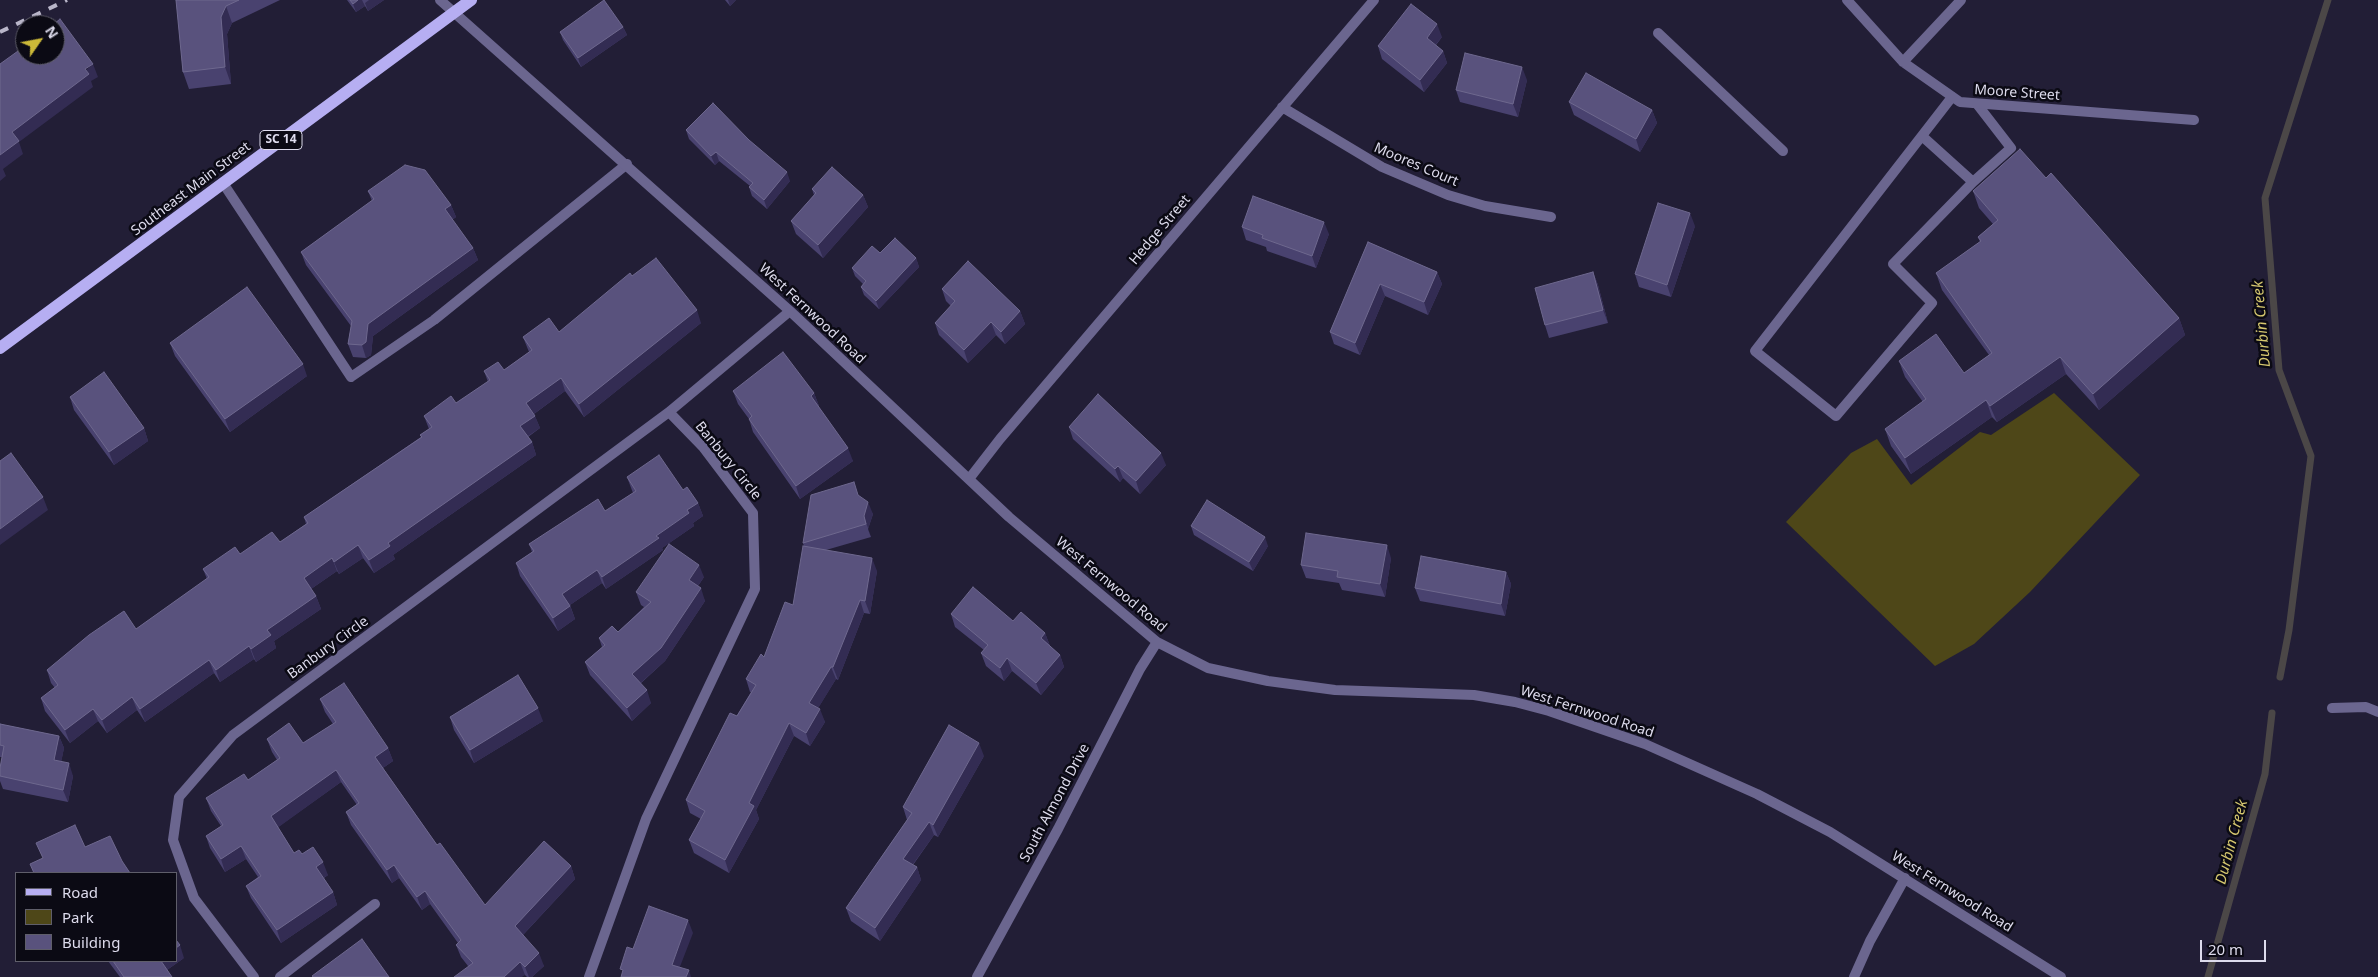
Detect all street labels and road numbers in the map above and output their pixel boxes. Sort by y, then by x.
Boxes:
street label: Moore Street [1974,82,2060,104]
road number: SC 14 [260,130,302,150]
street label: Southeast Main Street [128,139,254,239]
street label: Moores Court [1371,140,1461,190]
street label: Hedge Street [1126,192,1194,268]
street label: West Fernwood Road [755,260,869,368]
street label: Banbury Circle [691,419,765,503]
street label: West Fernwood Road [1052,534,1170,636]
street label: Banbury Circle [284,613,372,683]
street label: West Fernwood Road [1518,682,1656,742]
street label: South Almond Drive [1017,741,1093,865]
street label: West Fernwood Road [1888,848,2016,936]

